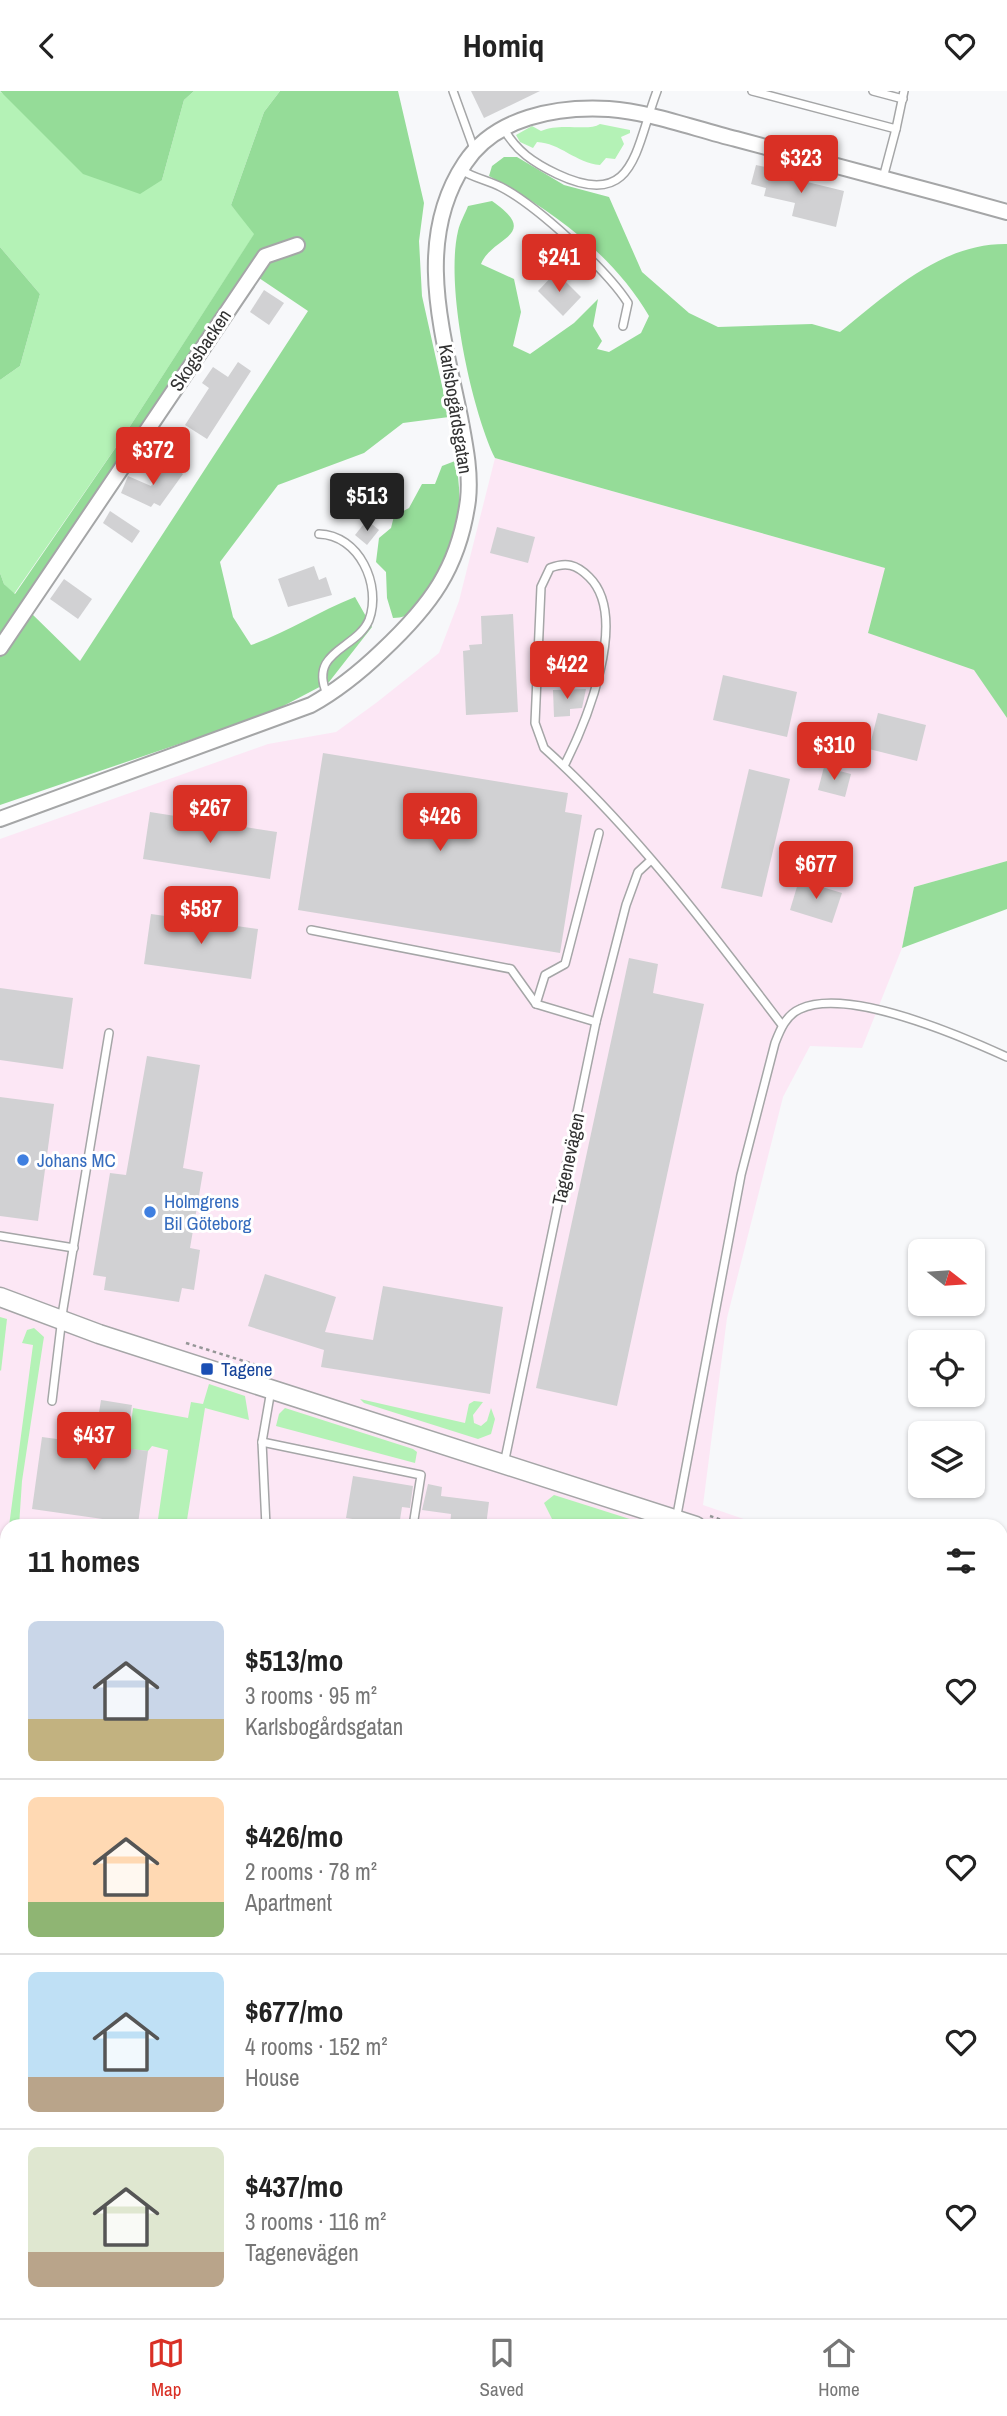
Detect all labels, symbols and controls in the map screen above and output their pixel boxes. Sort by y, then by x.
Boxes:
text: Homiq [463,24,544,67]
icon: back [28,27,66,65]
icon: heart [941,27,979,65]
pin: $323 [760,135,842,195]
text: $323 [780,142,822,173]
pin: $241 [518,235,600,294]
text: $241 [538,241,580,272]
street label: Skogsbacken [163,304,237,396]
street label: Karlsbogårdsgatan [433,342,479,476]
pin: $372 [112,427,194,487]
text: $372 [132,434,174,465]
pin: $513 [326,473,408,533]
text: $513 [346,480,388,511]
pin: $422 [526,641,608,701]
text: $422 [546,648,588,679]
pin: $310 [793,723,875,782]
text: $310 [813,729,855,760]
pin: $267 [169,785,251,845]
text: $267 [189,792,231,823]
pin: $426 [399,793,481,853]
text: $426 [419,800,461,831]
pin: $677 [775,841,857,901]
text: $677 [795,848,837,879]
pin: $587 [160,887,242,946]
text: $587 [180,893,222,924]
street label: Tagenevägen [546,1110,590,1208]
place label: Johans MC [37,1147,116,1173]
marker: Johans MC [15,1152,31,1168]
place label: Holmgrens Bil Göteborg [164,1188,252,1236]
marker: Holmgrens Bil Göteborg [142,1204,158,1220]
north arrow [908,1239,985,1316]
map controls [908,1239,985,1498]
button: locate [908,1330,985,1407]
place label: Tagene [221,1356,272,1382]
marker: Tagene [199,1361,215,1377]
pin: $437 [53,1413,135,1472]
text: $437 [73,1419,115,1450]
button: layers [908,1421,985,1498]
text: 11 homes [28,1541,140,1581]
icon: filters [942,1542,980,1580]
text: $513/mo [245,1640,343,1680]
icon: home [84,1649,168,1733]
icon: heart [942,1672,980,1710]
text: 3 rooms · 95 m² [245,1680,377,1711]
text: Karlsbogårdsgatan [245,1711,403,1742]
text: $426/mo [245,1816,343,1856]
icon: home [84,1825,168,1909]
icon: heart [942,1848,980,1886]
text: 2 rooms · 78 m² [245,1856,377,1887]
text: Apartment [245,1887,332,1918]
text: $677/mo [245,1991,343,2031]
icon: home [84,2000,168,2084]
icon: heart [942,2023,980,2061]
text: 4 rooms · 152 m² [245,2031,388,2062]
text: House [245,2062,300,2093]
text: $437/mo [245,2166,343,2206]
icon: home [84,2175,168,2259]
icon: heart [942,2198,980,2236]
text: 3 rooms · 116 m² [245,2206,386,2237]
text: Tagenevägen [245,2237,359,2268]
tab: Map [147,2334,185,2402]
tab: Saved [480,2334,524,2402]
tab: Home [818,2334,860,2402]

